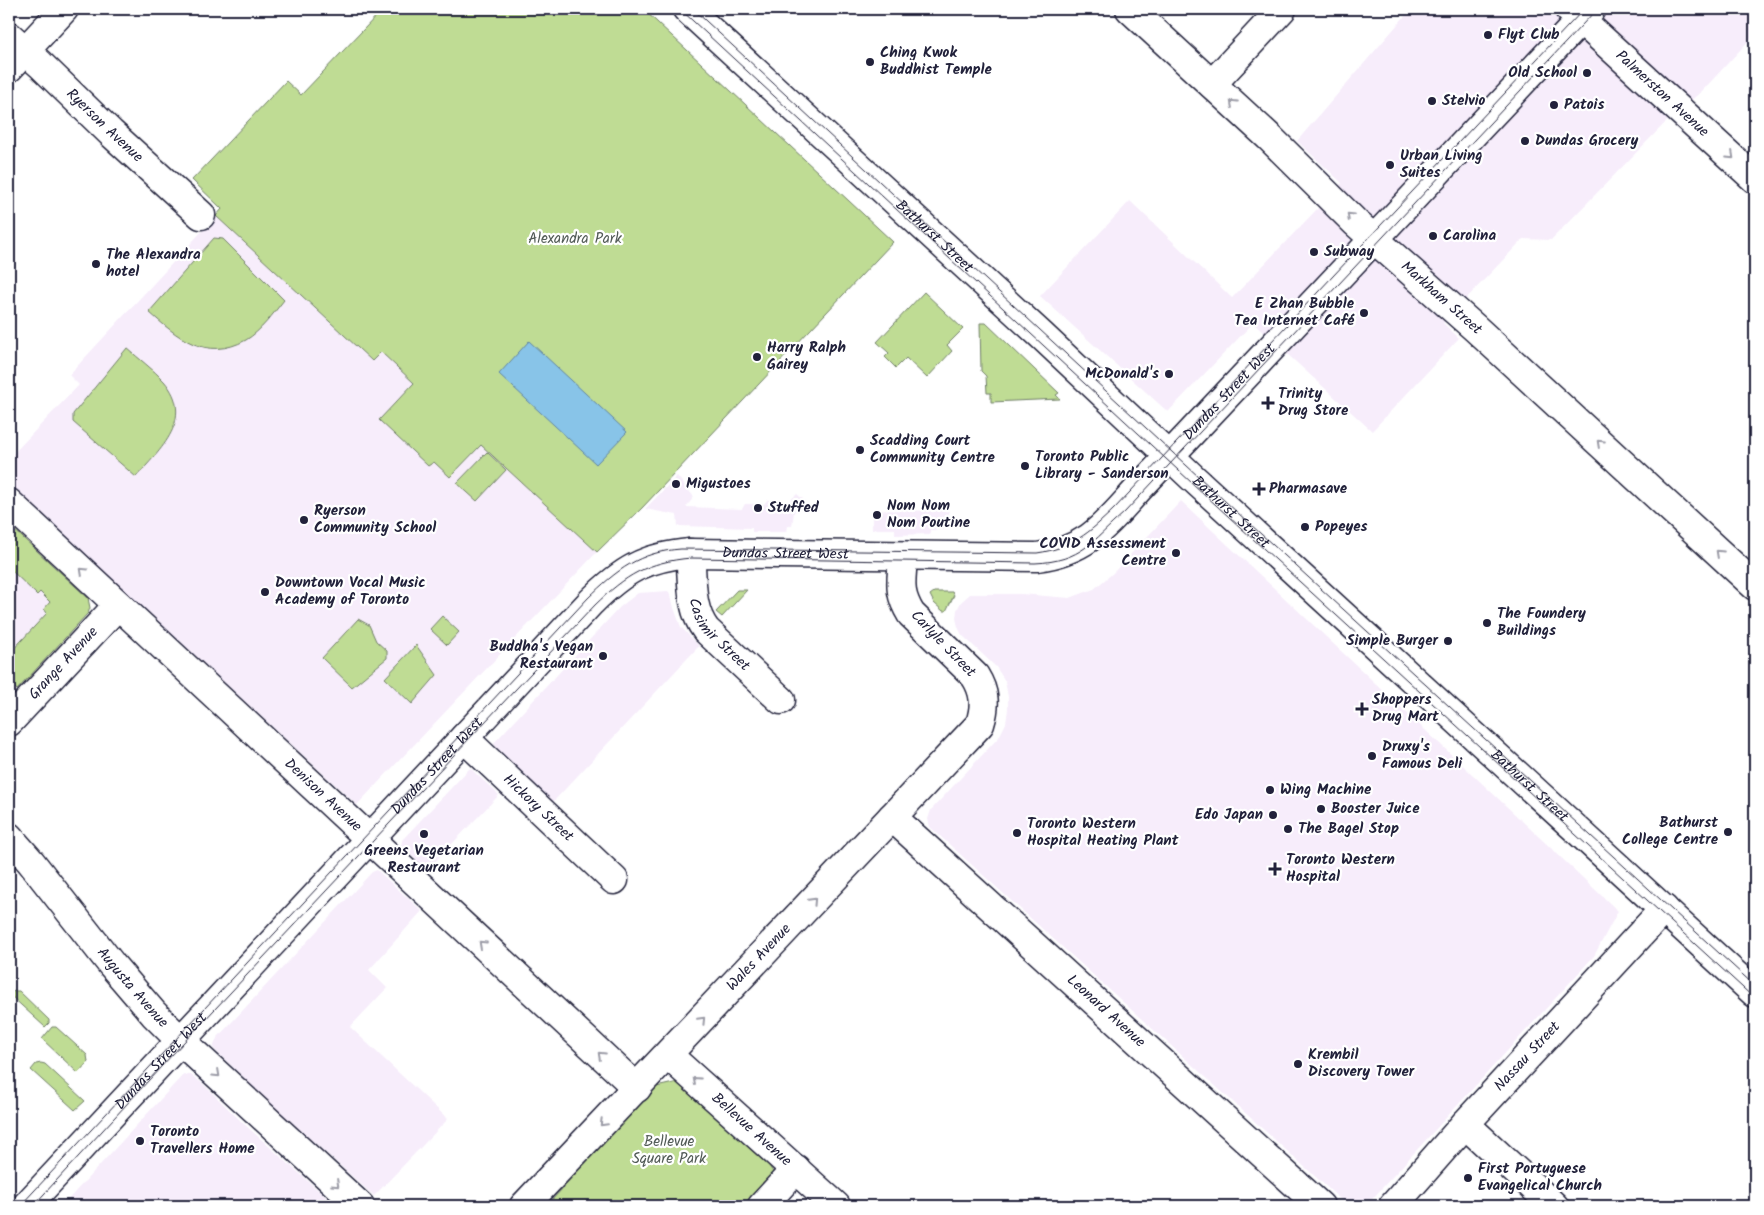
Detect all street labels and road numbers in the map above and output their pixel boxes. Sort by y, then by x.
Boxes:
street label: Palmerston Avenue [1610,45,1714,143]
street label: Ryerson Avenue [60,83,149,169]
street label: Bathurst Street [890,194,979,279]
street label: Markham Street [1395,255,1488,341]
street label: Dundas Street West [1177,338,1282,447]
street label: Bathurst Street [1186,470,1275,555]
street label: Dundas Street West [722,541,849,567]
street label: Casimir Street [682,596,756,677]
street label: Carlyle Street [904,605,982,683]
street label: Grange Avenue [23,621,104,706]
street label: Dundas Street West [385,712,489,821]
street label: Bathurst Street [1485,744,1574,829]
street label: Denison Avenue [278,753,368,838]
street label: Hickory Street [497,768,579,848]
street label: Wales Avenue [721,918,797,997]
street label: Augusta Avenue [91,942,174,1034]
street label: Leonard Avenue [1061,969,1151,1054]
street label: Dundas Street West [109,1007,213,1116]
street label: Nassau Street [1489,1016,1566,1097]
street label: Bellevue Avenue [706,1087,797,1173]

